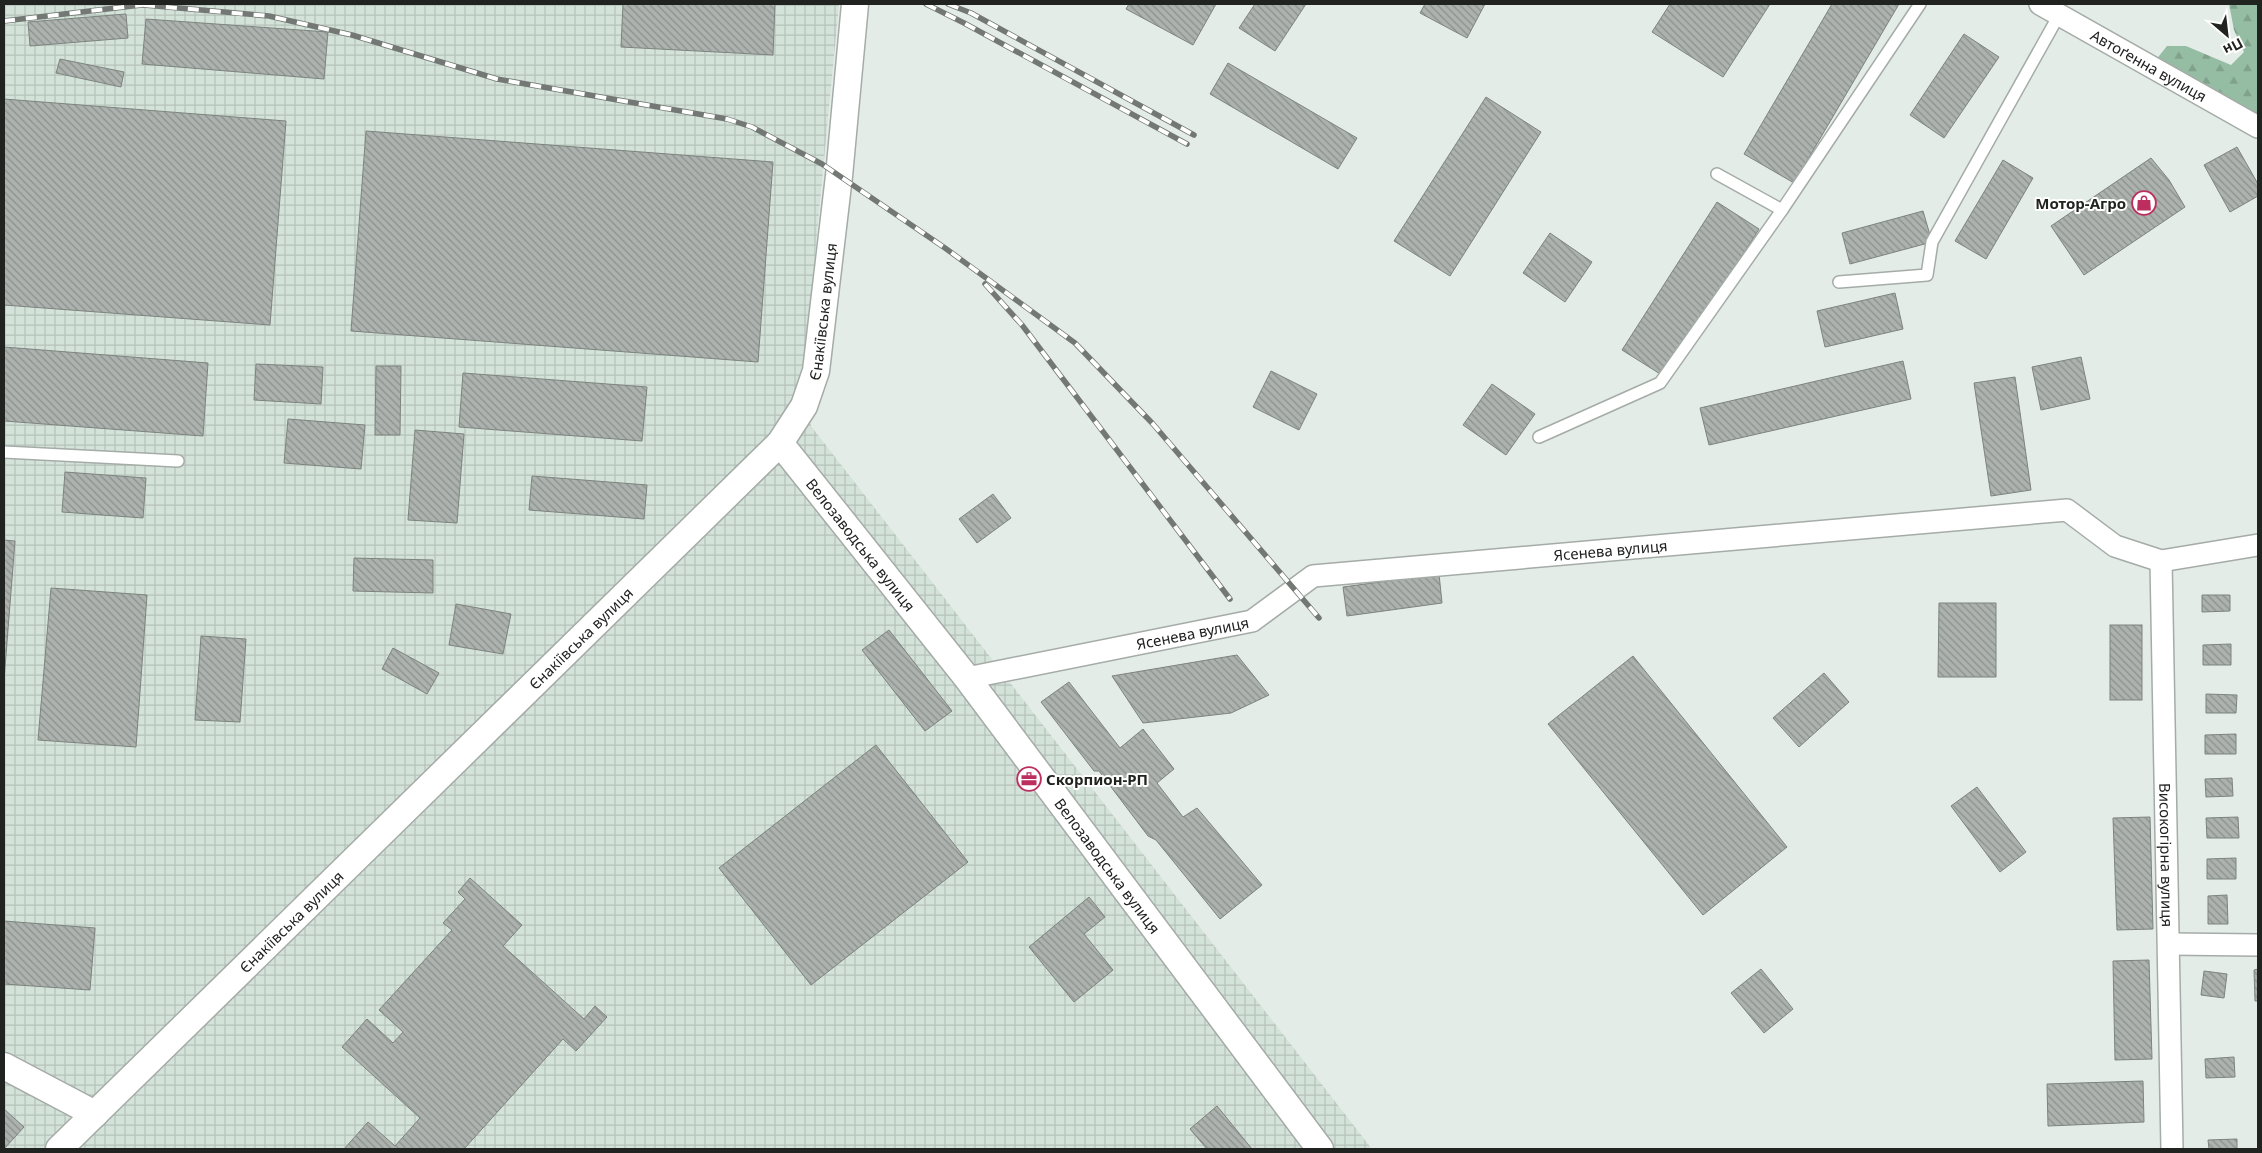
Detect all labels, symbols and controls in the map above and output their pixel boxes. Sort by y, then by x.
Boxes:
north arrow [2202,10,2252,60]
street label: Автоґенна вулиця [2087,25,2210,106]
text: Пн [2220,34,2247,60]
shop icon: Мотор-Агро [2131,190,2157,216]
place label: Мотор-Агро [2035,193,2126,213]
street label: Єнакіївська вулиця [804,242,841,383]
street label: Велозаводська вулиця [802,474,920,615]
street label: Ясенева вулиця [1553,535,1668,565]
street label: Єнакіївська вулиця [524,583,637,694]
street label: Ясенева вулиця [1134,612,1251,654]
office icon: Скорпион-РП [1016,766,1042,792]
place label: Скорпион-РП [1046,769,1148,789]
street label: Високогірна вулиця [2155,783,2178,927]
street label: Велозаводська вулиця [1050,794,1165,938]
street label: Єнакіївська вулиця [235,866,348,977]

